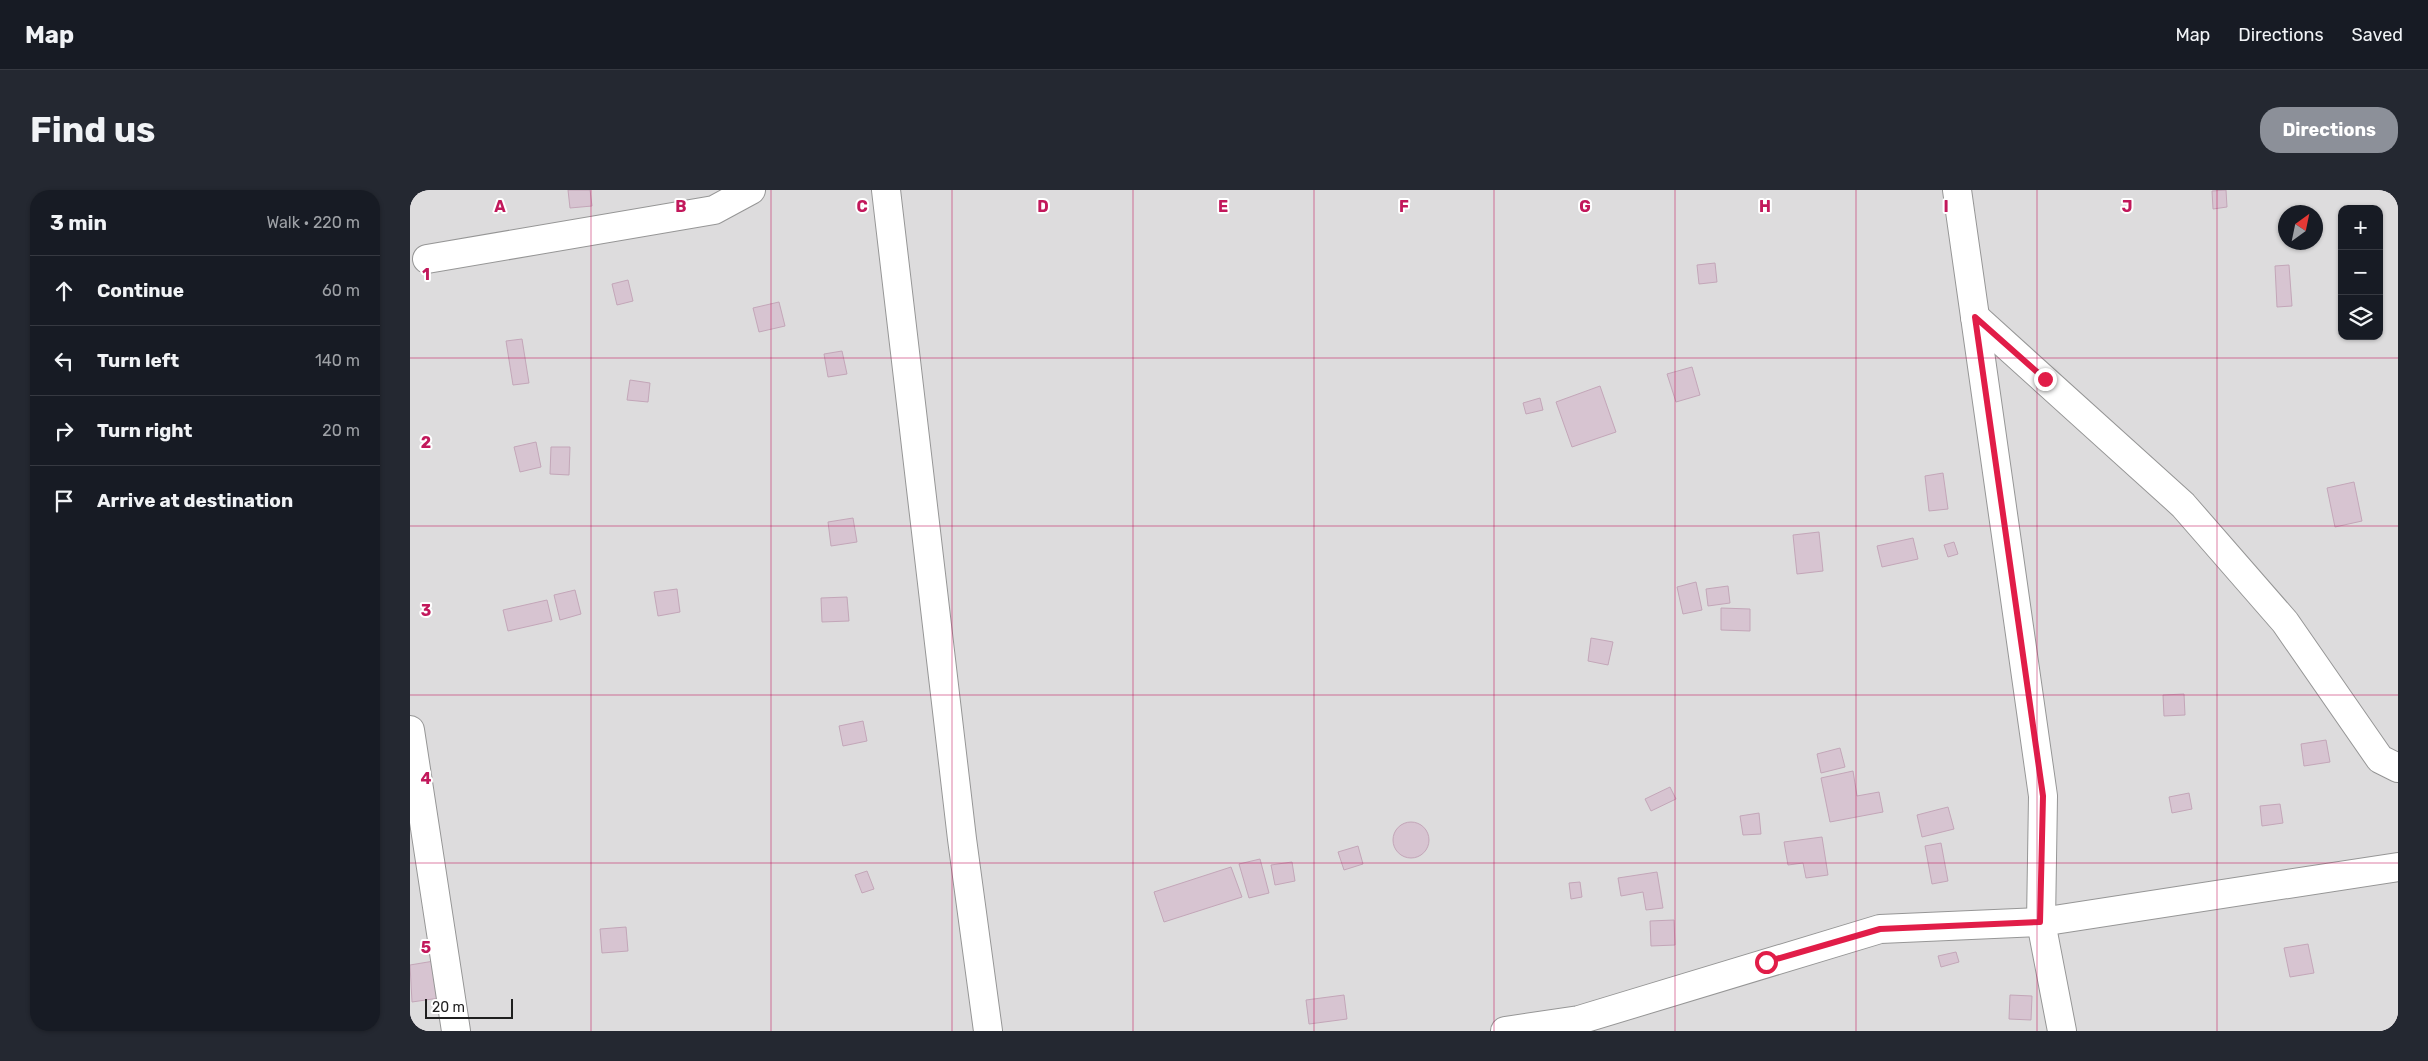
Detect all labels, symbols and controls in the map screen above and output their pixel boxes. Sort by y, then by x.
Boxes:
text: Map [25,21,74,49]
text: Map [2175,24,2210,46]
text: Directions [2238,24,2324,46]
text: Saved [2352,24,2403,46]
button: Directions [2260,107,2398,153]
text: Find us [30,109,155,151]
text: A [494,197,506,216]
text: B [675,197,687,216]
text: C [856,197,868,216]
text: D [1037,197,1049,216]
text: E [1218,197,1228,216]
text: F [1399,197,1409,216]
text: G [1579,197,1591,216]
text: H [1759,197,1771,216]
text: I [1943,197,1949,216]
text: J [2122,197,2132,216]
north arrow [2278,205,2323,250]
map controls [2338,205,2383,340]
button: + [2338,205,2383,250]
text: 3 min [50,210,107,235]
text: Walk · 220 m [267,213,360,232]
button: − [2338,250,2383,295]
text: 1 [422,265,430,284]
icon: ahead [50,277,78,305]
text: Continue [97,279,184,302]
text: 60 m [322,281,360,300]
button: layers [2338,295,2383,340]
icon: left [50,347,78,375]
text: Turn left [97,349,179,372]
text: 140 m [315,351,360,370]
route end [2034,368,2057,391]
icon: right [50,417,78,445]
text: Turn right [97,419,192,442]
text: 20 m [322,421,360,440]
text: 2 [421,433,431,452]
icon: arrive [50,487,78,515]
text: Arrive at destination [97,489,293,512]
text: 3 [421,601,431,620]
text: 4 [421,769,432,788]
text: 5 [421,938,431,957]
route start [1755,951,1778,974]
scale bar [425,996,512,1019]
text: 20 m [432,999,465,1016]

